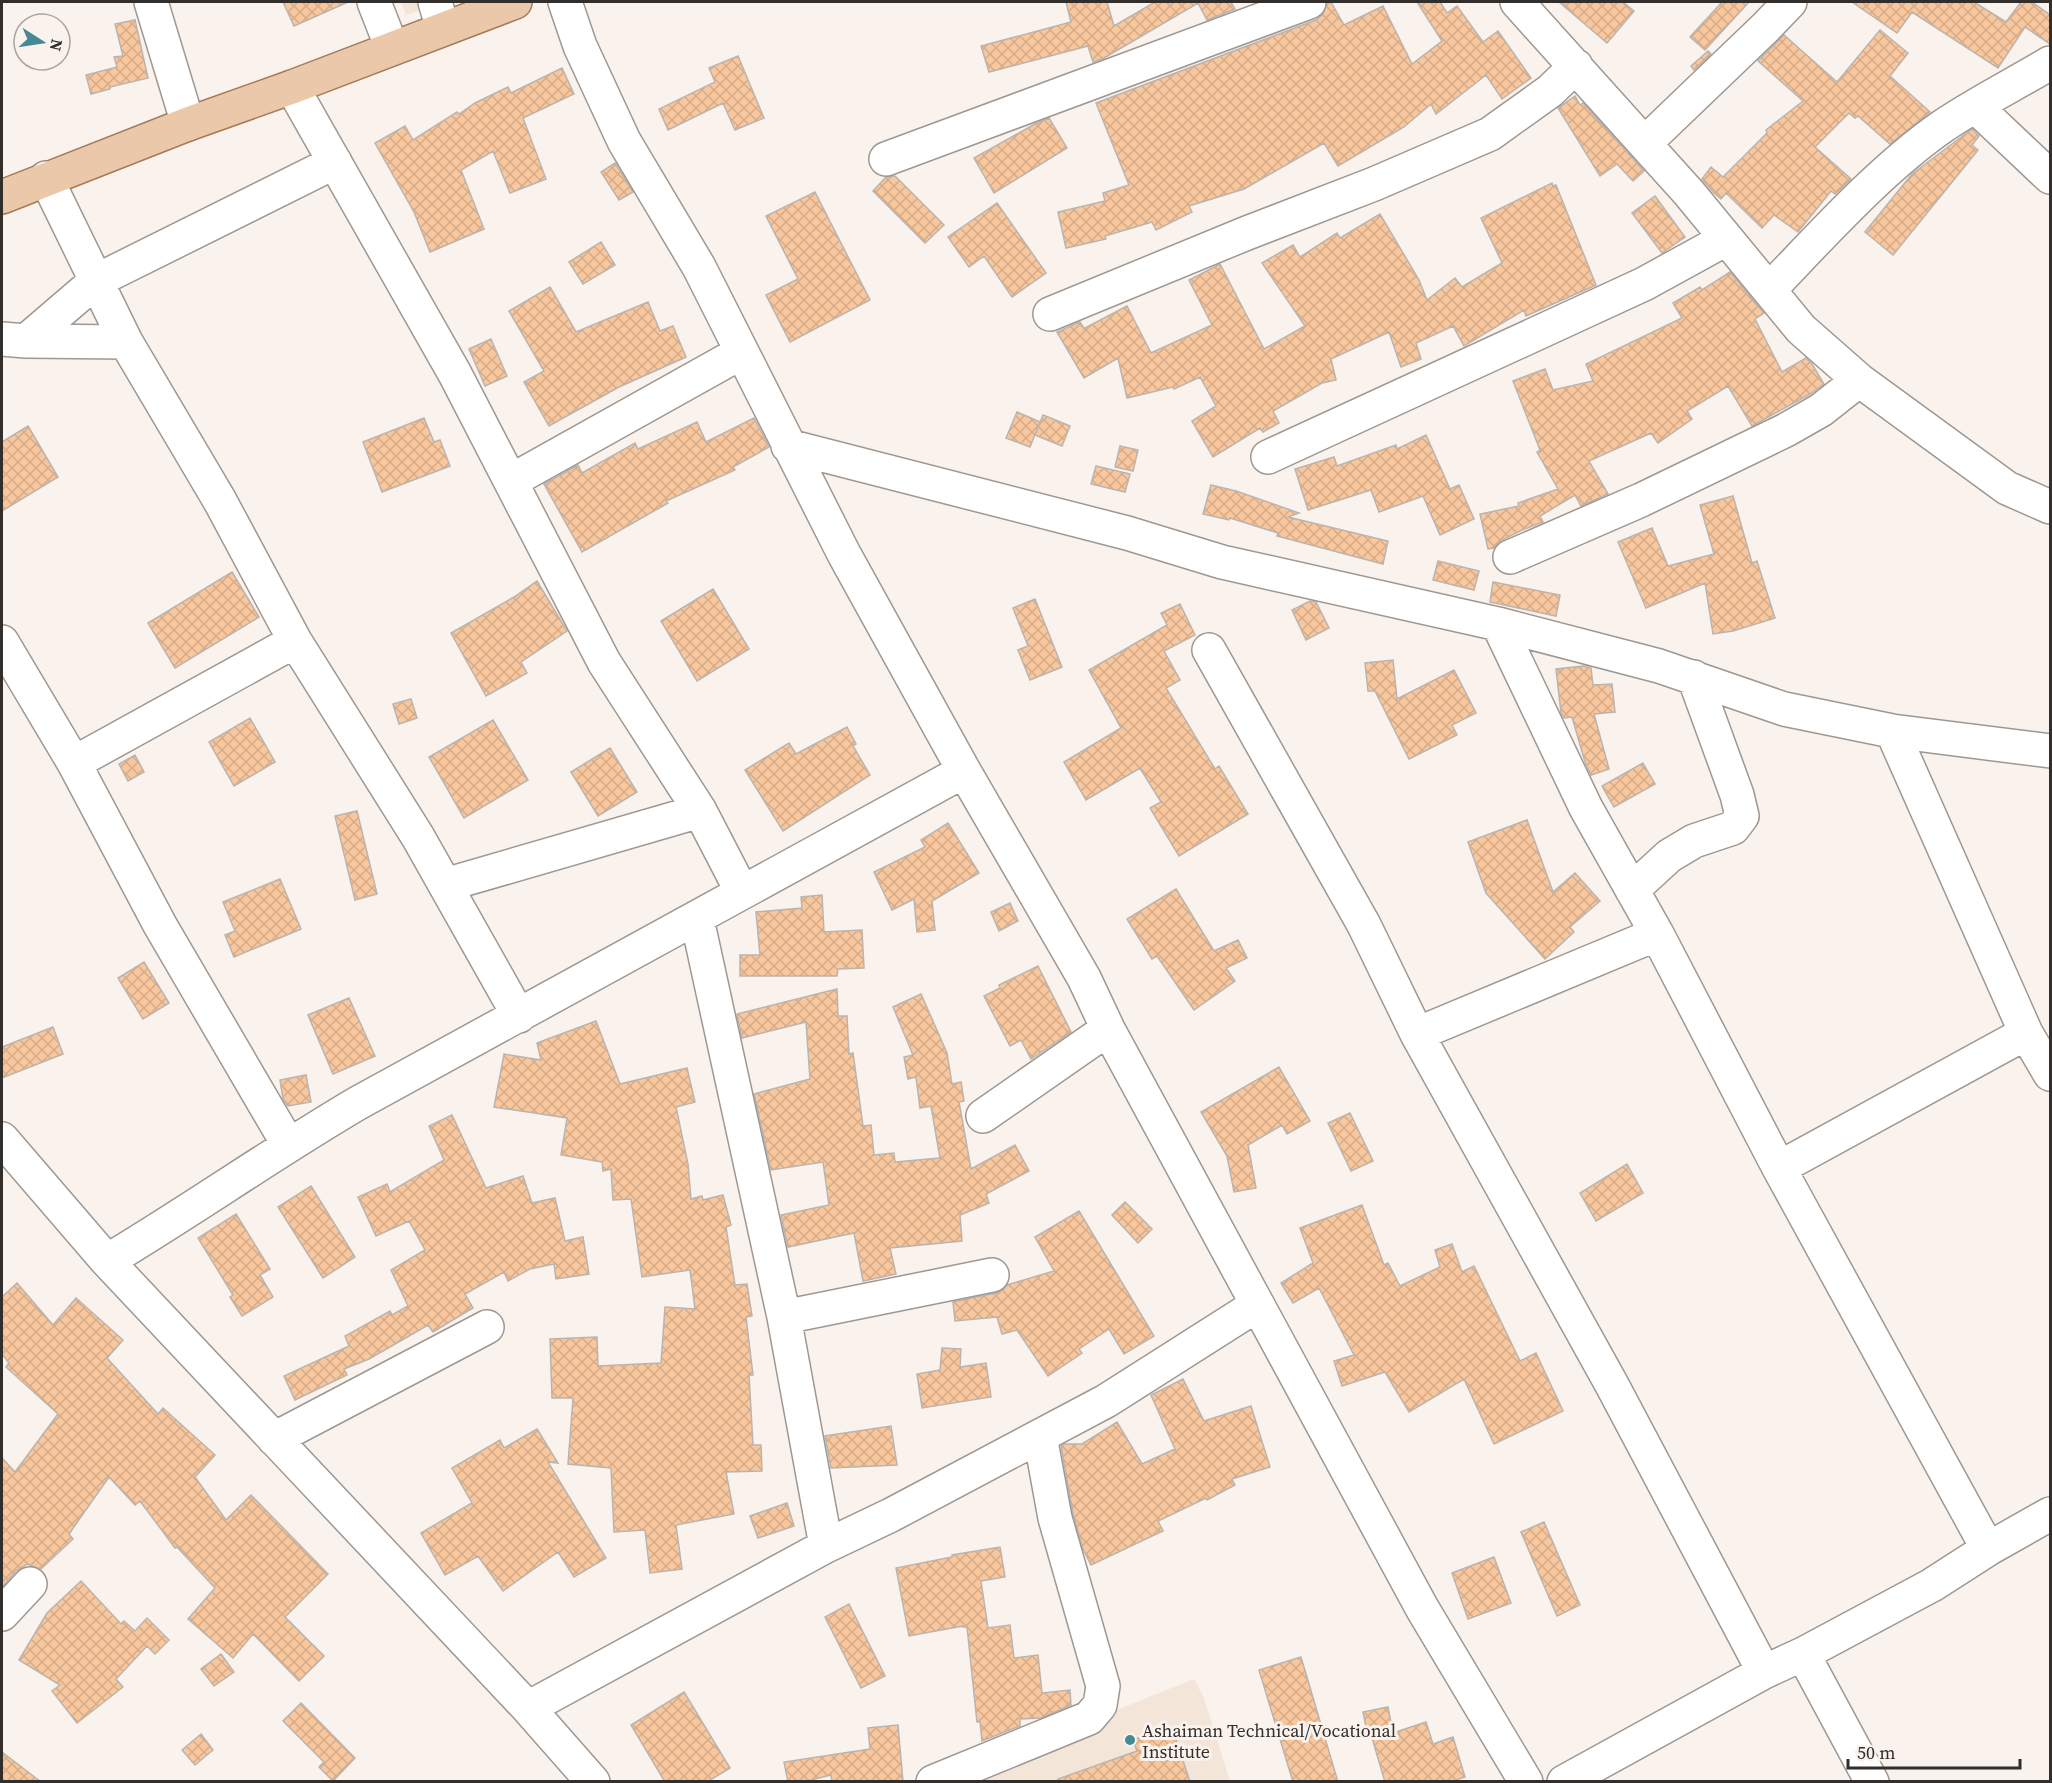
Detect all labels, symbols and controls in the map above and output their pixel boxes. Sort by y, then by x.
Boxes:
north arrow [12,12,72,72]
text: N [45,37,69,53]
place label: Ashaiman Technical/Vocational Institute [1142,1718,1396,1764]
scale bar [1848,1732,2020,1770]
marker: Ashaiman Technical/Vocational Institute [1123,1733,1137,1747]
text: 50 m [1857,1740,1895,1765]

